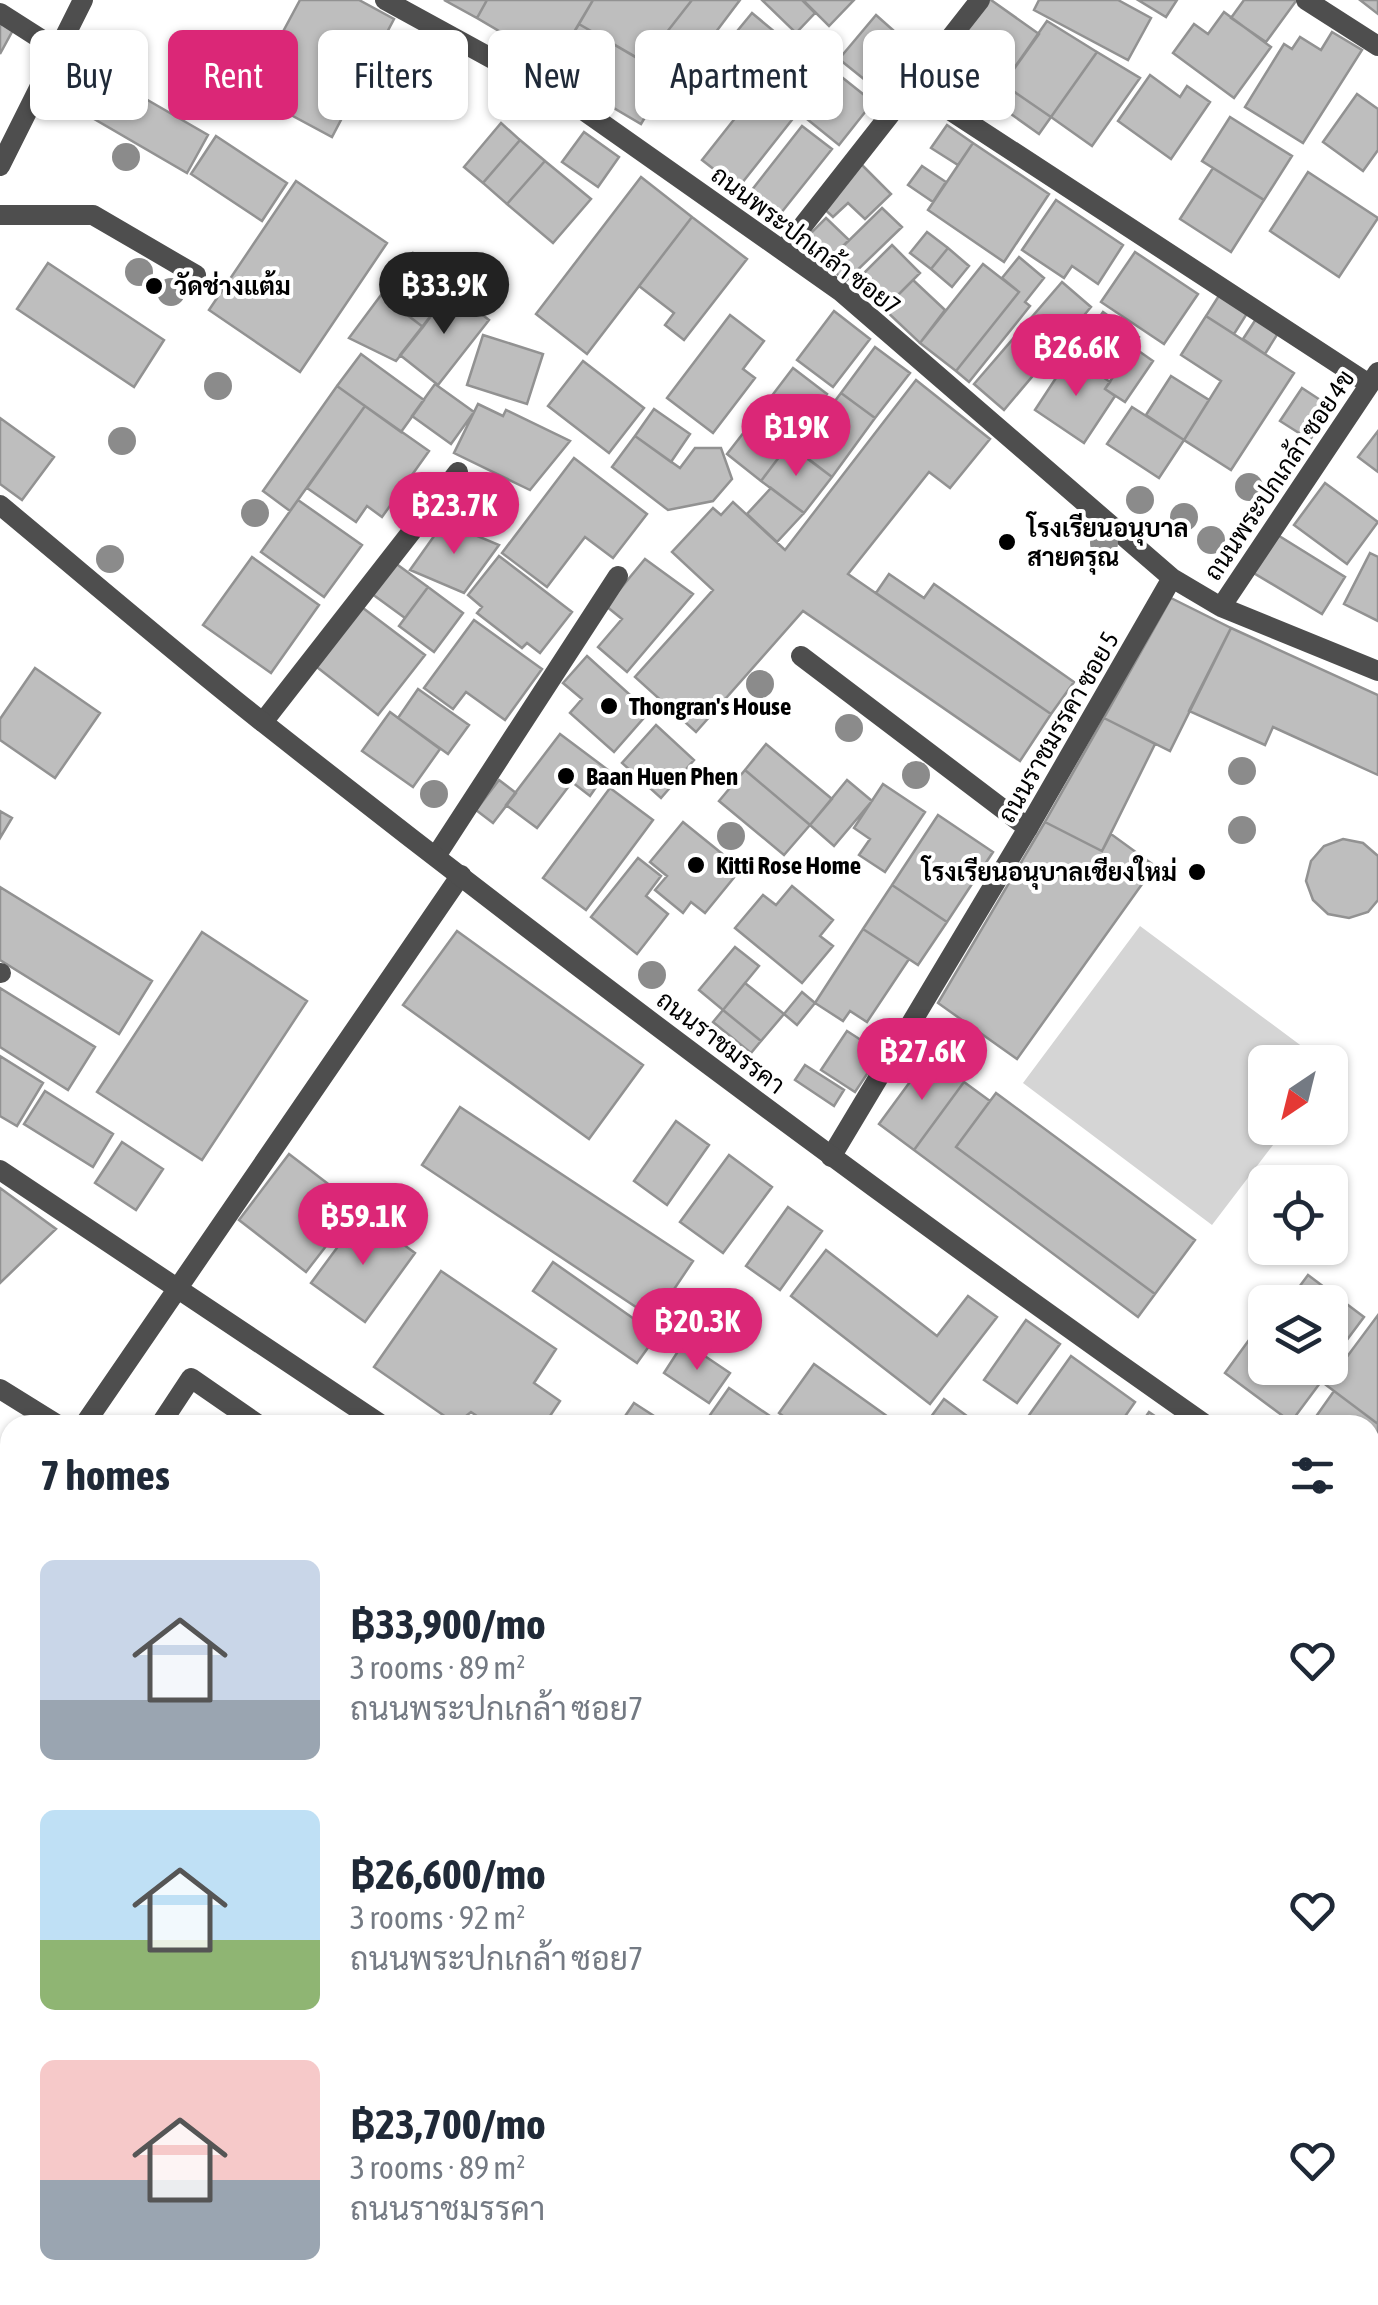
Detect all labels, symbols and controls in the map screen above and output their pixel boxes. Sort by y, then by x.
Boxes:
chip: Buy [30,30,148,120]
chip: Rent [168,30,298,120]
chip: Filters [318,30,468,120]
chip: New [488,30,615,120]
chip: Apartment [635,30,843,120]
chip: House [863,30,1015,120]
street label: ถนนพระปกเกล้า ซอย7 [706,159,906,320]
pin: ฿33.9K [363,252,525,337]
text: ฿33.9K [401,266,487,303]
place label: วัดช่างแต้ม [174,269,291,300]
marker: วัดช่างแต้ม [143,275,165,297]
pin: ฿26.6K [995,314,1157,399]
text: ฿26.6K [1033,328,1119,365]
street label: ถนนพระปกเกล้า ซอย 4ข [1197,364,1360,585]
pin: ฿19K [737,394,855,479]
text: ฿19K [763,408,829,445]
pin: ฿23.7K [373,472,535,557]
text: ฿23.7K [411,486,497,523]
place label: โรงเรียนอนุบาล สายดรุณ [1025,511,1189,575]
marker: โรงเรียนอนุบาล สายดรุณ [996,531,1018,553]
street label: ถนนราชมรรคา ซอย 5 [992,627,1124,827]
place label: Thongran's House [629,692,791,720]
marker: Thongran's House [598,695,620,717]
place label: Baan Huen Phen [586,762,738,790]
marker: Baan Huen Phen [555,765,577,787]
place label: Kitti Rose Home [716,851,861,879]
marker: Kitti Rose Home [685,854,707,876]
place label: โรงเรียนอนุบาลเชียงใหม่ [920,855,1177,890]
marker: โรงเรียนอนุบาลเชียงใหม่ [1186,861,1208,883]
street label: ถนนราชมรรคา [652,985,790,1099]
pin: ฿27.6K [841,1018,1003,1103]
text: ฿27.6K [879,1032,965,1069]
north arrow [1248,1045,1348,1145]
map controls [1248,1045,1348,1385]
button: locate [1248,1165,1348,1265]
pin: ฿59.1K [282,1183,444,1268]
text: ฿59.1K [320,1197,406,1234]
button: layers [1248,1285,1348,1385]
pin: ฿20.3K [616,1288,778,1373]
text: ฿20.3K [654,1302,740,1339]
icon: filters [1285,1448,1340,1503]
text: 7 homes [40,1451,170,1499]
icon: home [120,1600,240,1720]
text: ฿33,900/mo [350,1600,546,1648]
icon: heart [1285,1633,1340,1688]
text: 3 rooms · 89 m² [350,1649,525,1686]
text: ถนนพระปกเกล้า ซอย7 [350,1690,643,1727]
icon: home [120,1850,240,1970]
text: ฿26,600/mo [350,1850,546,1898]
icon: heart [1285,1883,1340,1938]
text: 3 rooms · 92 m² [350,1899,525,1936]
text: ถนนพระปกเกล้า ซอย7 [350,1940,643,1977]
icon: home [120,2100,240,2220]
text: ฿23,700/mo [350,2100,546,2148]
icon: heart [1285,2133,1340,2188]
text: 3 rooms · 89 m² [350,2149,525,2186]
text: ถนนราชมรรคา [350,2190,545,2227]

